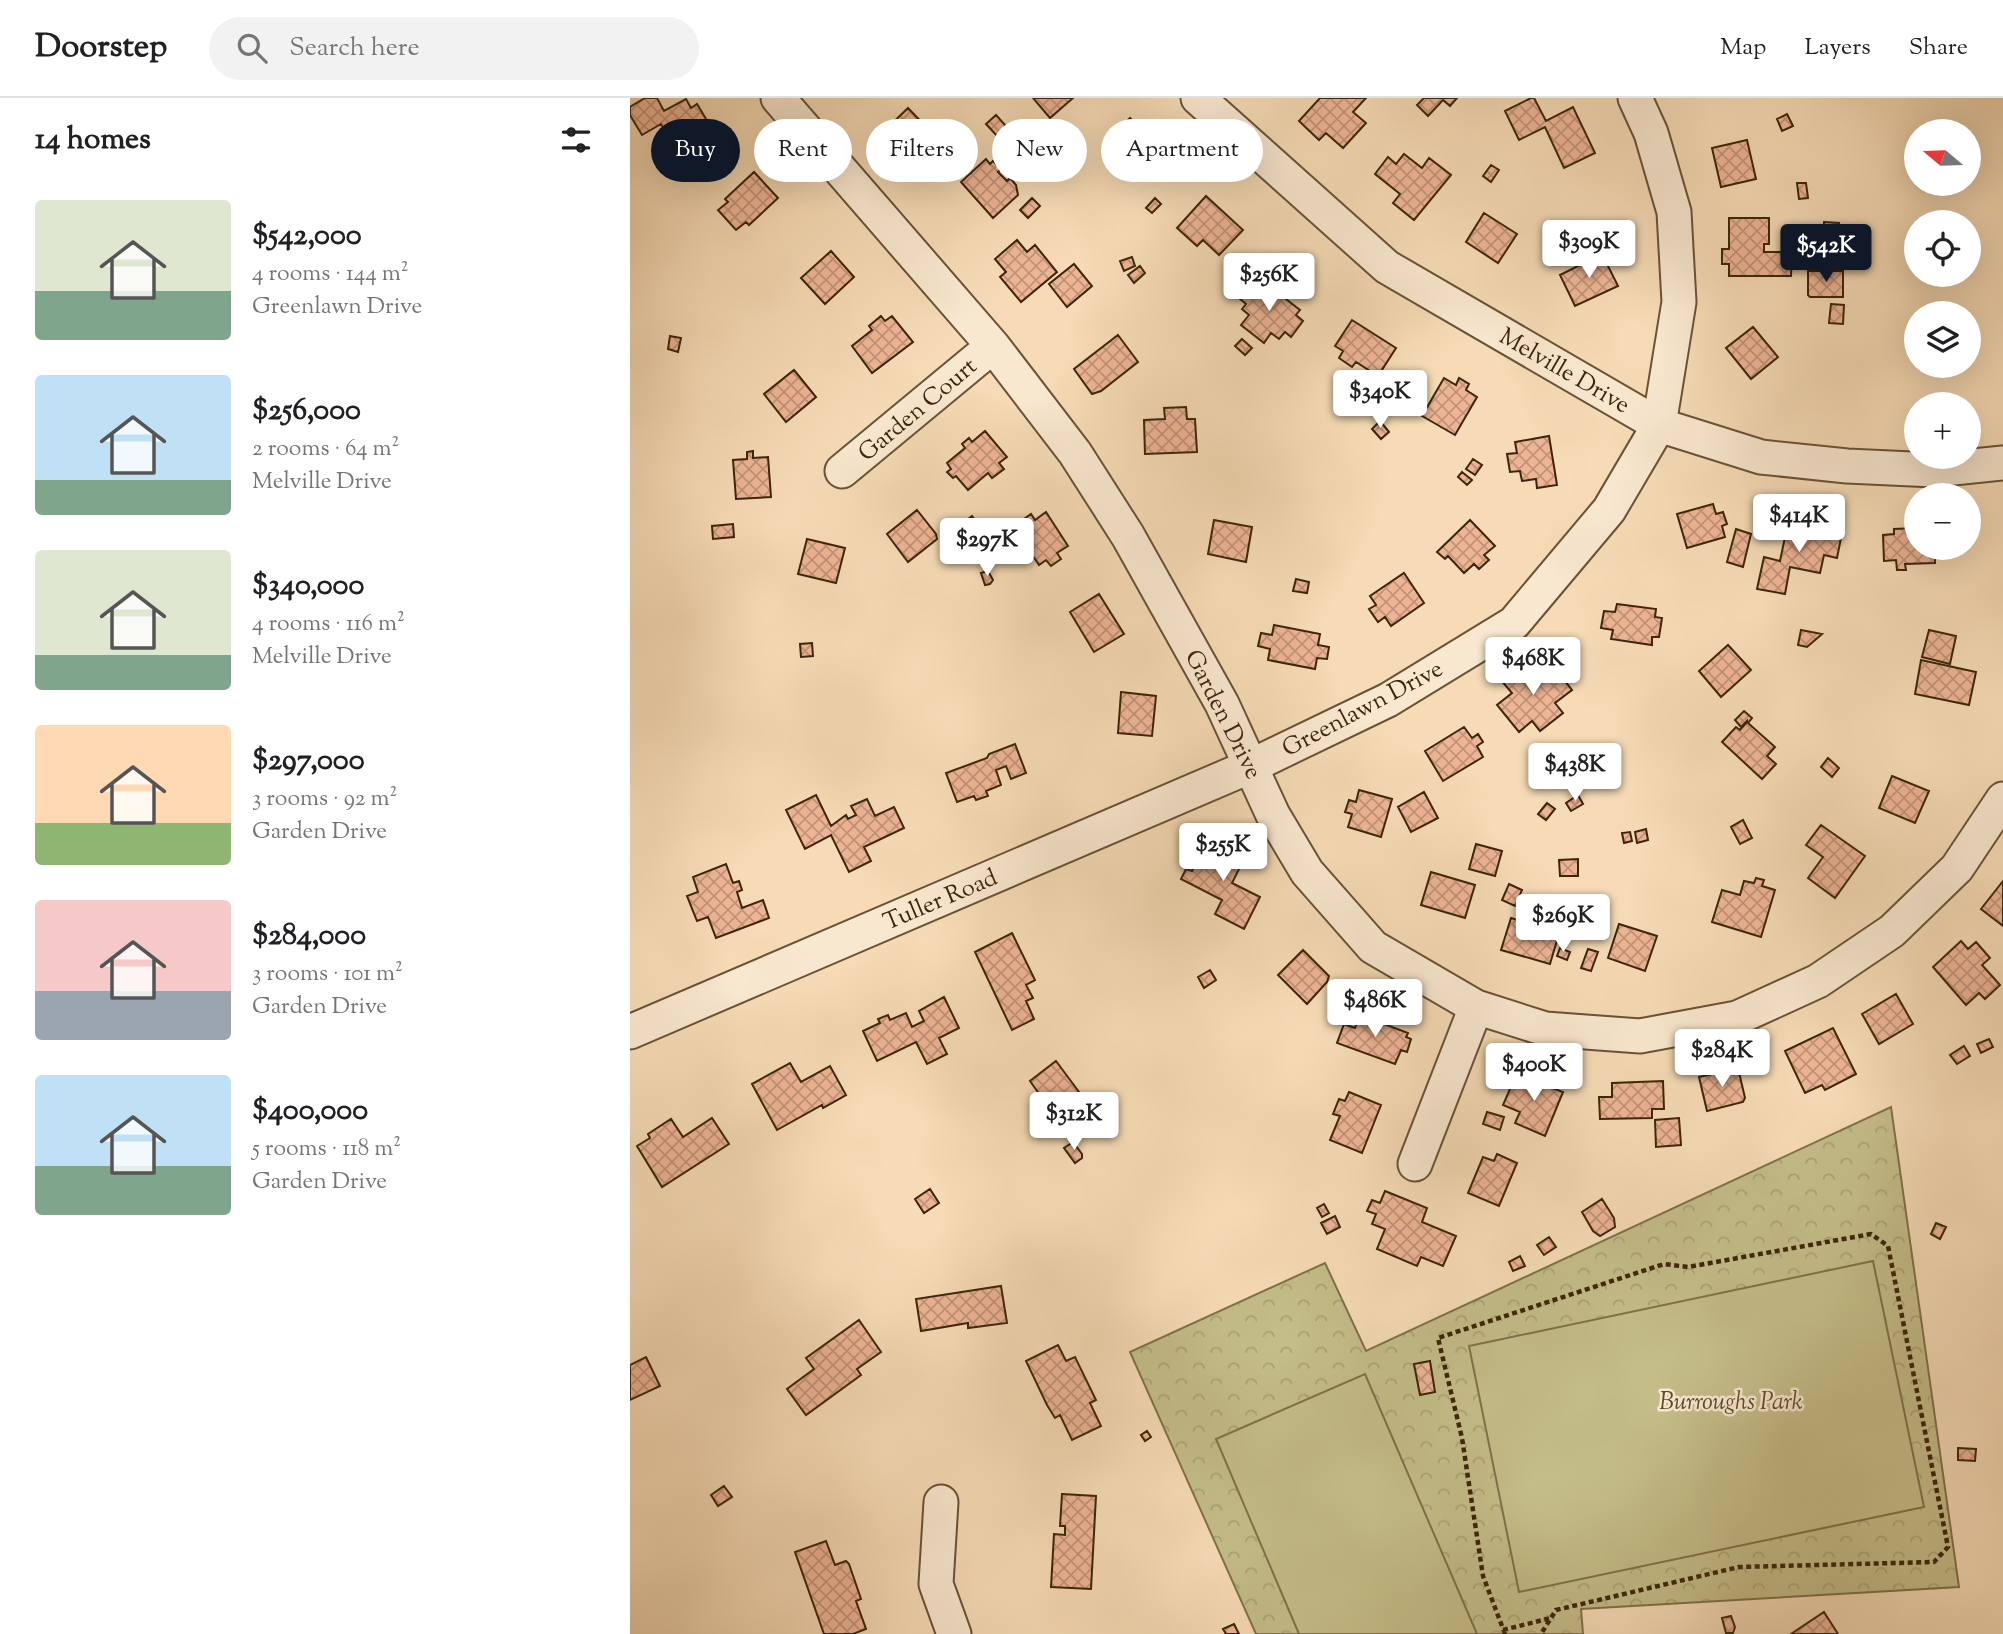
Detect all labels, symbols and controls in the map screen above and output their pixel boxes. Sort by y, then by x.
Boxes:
search box [209,17,699,80]
text: Doorstep [35,24,167,72]
icon: search [233,29,271,67]
text: Search here [289,30,420,67]
text: Map [1720,31,1766,65]
text: Layers [1804,31,1871,65]
text: Share [1909,31,1968,65]
text: 14 homes [35,119,151,162]
chip: Buy [651,119,740,182]
chip: Rent [754,119,852,182]
chip: Filters [866,119,978,182]
chip: New [992,119,1087,182]
chip: Apartment [1101,119,1263,182]
north arrow [1904,119,1981,196]
map controls [1904,119,1981,560]
icon: filters [557,121,595,159]
button: locate [1904,210,1981,287]
text: $542,000 [252,215,362,258]
pin: $309K [1540,220,1638,280]
pin: $542K [1777,225,1875,284]
text: $309K [1558,226,1620,259]
icon: home [91,228,175,312]
text: $542K [1796,230,1856,263]
pin: $256K [1220,254,1318,313]
text: 4 rooms · 144 m² [252,258,409,291]
text: $256K [1240,259,1298,292]
text: Greenlawn Drive [252,291,422,324]
button: layers [1904,301,1981,378]
street label: Melville Drive [1492,321,1636,423]
street label: Garden Court [851,351,985,470]
pin: $340K [1331,370,1429,430]
text: $340K [1349,376,1411,409]
text: $256,000 [252,390,361,433]
button: + [1904,392,1981,469]
icon: home [91,403,175,487]
text: 2 rooms · 64 m² [252,433,399,466]
text: Melville Drive [252,466,392,499]
button: − [1904,483,1981,560]
pin: $414K [1750,494,1848,554]
text: $414K [1769,500,1829,533]
pin: $297K [938,518,1036,578]
text: $297K [956,524,1018,557]
text: $340,000 [252,565,364,608]
icon: home [91,578,175,662]
text: 4 rooms · 116 m² [252,608,405,641]
pin: $468K [1484,638,1582,697]
text: Melville Drive [252,641,392,674]
text: $468K [1501,643,1565,676]
street label: Garden Drive [1175,644,1269,785]
street label: Greenlawn Drive [1277,653,1449,766]
text: $297,000 [252,740,365,783]
pin: $438K [1526,744,1624,803]
text: $438K [1544,749,1606,782]
icon: home [91,753,175,837]
text: 3 rooms · 92 m² [252,783,397,816]
text: Garden Drive [252,816,387,849]
pin: $255K [1174,824,1272,883]
text: $255K [1195,829,1251,862]
street label: Tuller Road [878,861,1004,940]
pin: $269K [1514,894,1612,954]
text: $269K [1532,900,1594,933]
text: $284,000 [252,915,366,958]
icon: home [91,928,175,1012]
text: 3 rooms · 101 m² [252,958,403,991]
pin: $486K [1326,979,1424,1039]
text: $486K [1343,985,1407,1018]
text: Garden Drive [252,991,387,1024]
pin: $284K [1673,1030,1771,1089]
text: $284K [1691,1035,1753,1068]
pin: $400K [1485,1044,1583,1103]
text: $400K [1502,1049,1566,1082]
text: $400,000 [252,1090,368,1133]
pin: $312K [1025,1093,1123,1152]
text: $312K [1046,1098,1102,1131]
icon: home [91,1103,175,1187]
text: 5 rooms · 118 m² [252,1133,401,1166]
text: Garden Drive [252,1166,387,1199]
park label: Burroughs Park [1659,1386,1803,1420]

